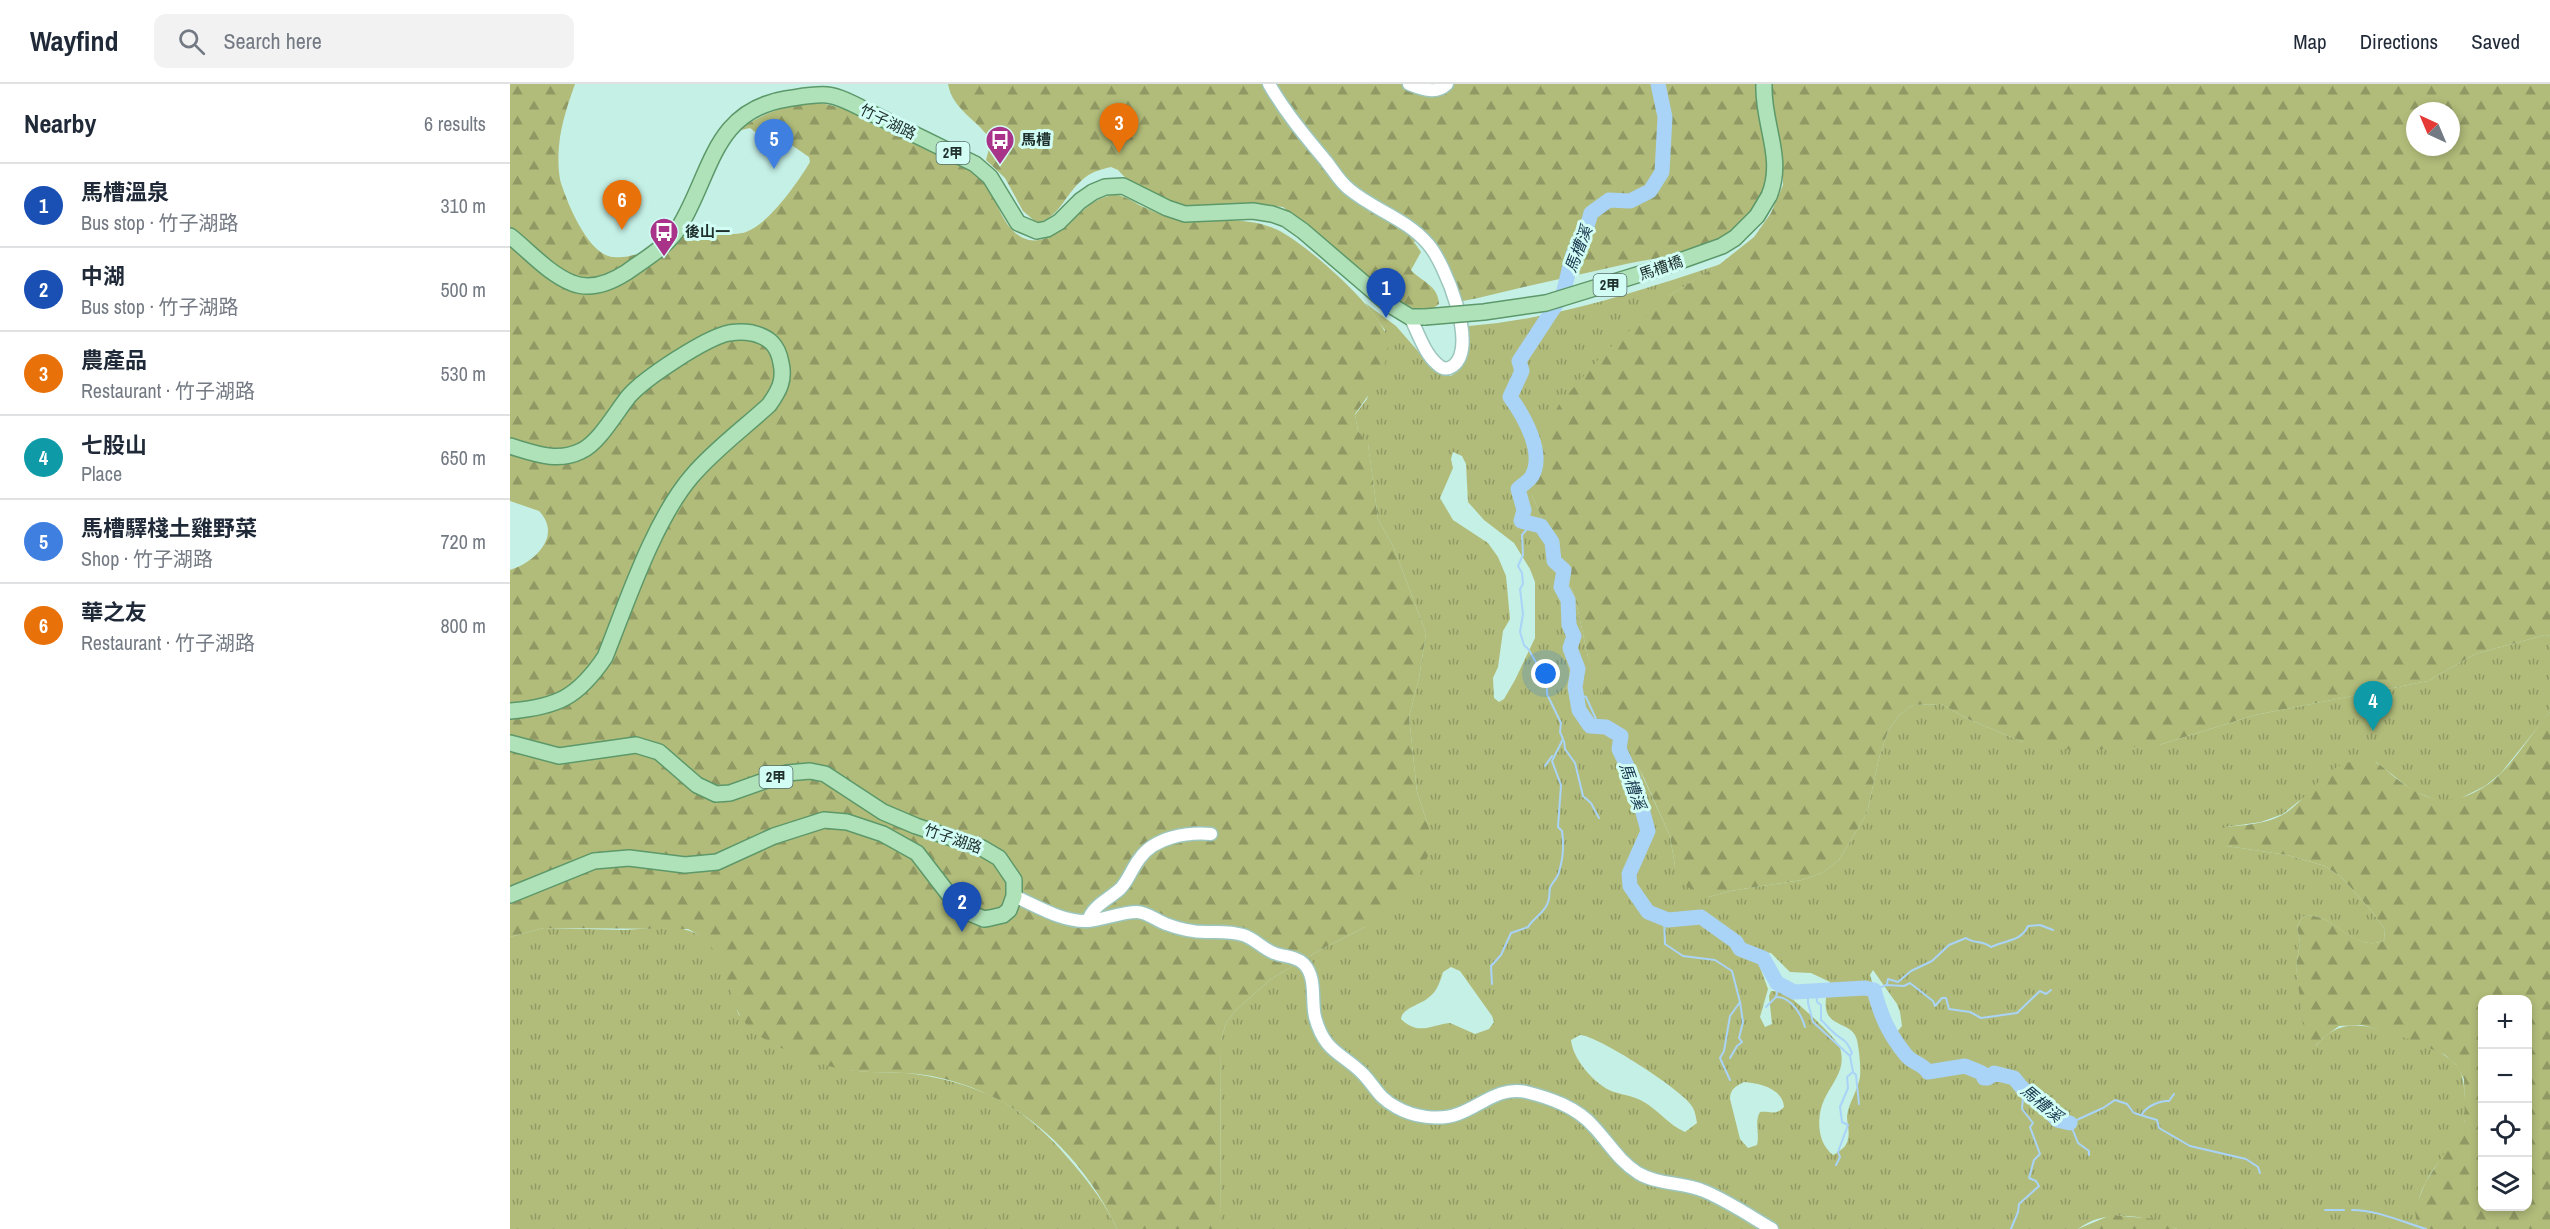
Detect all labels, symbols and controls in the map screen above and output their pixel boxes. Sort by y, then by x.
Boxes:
search box [154,14,574,68]
text: Wayfind [30,22,118,60]
icon: search [175,25,208,58]
text: Search here [223,26,322,56]
text: Map [2293,27,2327,56]
text: Directions [2360,27,2438,56]
text: Saved [2471,27,2520,56]
street label: 竹子湖路 [857,99,920,144]
north arrow [2406,102,2460,156]
pin: 3 [1100,104,1138,153]
text: Nearby [24,106,96,141]
text: 6 results [424,110,486,137]
pin: 5 [754,120,794,169]
bus stop icon: 馬槽 [984,124,1016,166]
place label: 馬槽 [1021,129,1051,150]
road number: 2甲 [936,142,970,164]
text: 馬槽溫泉 [81,177,169,207]
pin: 6 [602,180,642,230]
text: 1 [39,192,48,219]
text: 310 m [440,192,486,219]
text: Bus stop · 竹子湖路 [81,209,239,236]
bus stop icon: 後山一 [648,216,680,258]
place label: 後山一 [685,221,730,242]
water label: 馬槽溪 [1559,221,1598,275]
street label: 馬槽橋 [1636,250,1686,285]
text: 中湖 [81,261,125,291]
pin: 1 [1366,268,1406,318]
road number: 2甲 [1594,274,1626,296]
text: 2 [39,276,48,303]
text: 500 m [440,276,486,303]
text: Bus stop · 竹子湖路 [81,293,239,320]
text: 農產品 [81,345,147,375]
text: 3 [39,360,48,387]
text: 530 m [440,360,486,387]
text: Restaurant · 竹子湖路 [81,377,255,404]
text: 七股山 [81,430,147,460]
text: 4 [39,444,48,471]
text: 650 m [440,444,486,471]
text: Place [81,460,122,487]
text: 馬槽驛棧土雞野菜 [81,513,257,543]
text: 5 [39,528,48,555]
text: 720 m [440,528,486,555]
text: Shop · 竹子湖路 [81,545,213,572]
text: 華之友 [81,597,147,627]
text: 6 [39,612,48,639]
text: 800 m [440,612,486,639]
text: Restaurant · 竹子湖路 [81,629,255,656]
your location [1531,659,1560,688]
pin: 4 [2354,682,2392,731]
water label: 馬槽溪 [1615,760,1652,814]
road number: 2甲 [760,766,792,788]
street label: 竹子湖路 [921,819,985,858]
pin: 2 [942,882,982,932]
map controls [2478,995,2532,1211]
button: + [2478,995,2532,1049]
button: − [2478,1049,2532,1103]
water label: 馬槽溪 [2017,1079,2069,1128]
button: locate [2478,1103,2532,1157]
button: layers [2478,1157,2532,1211]

